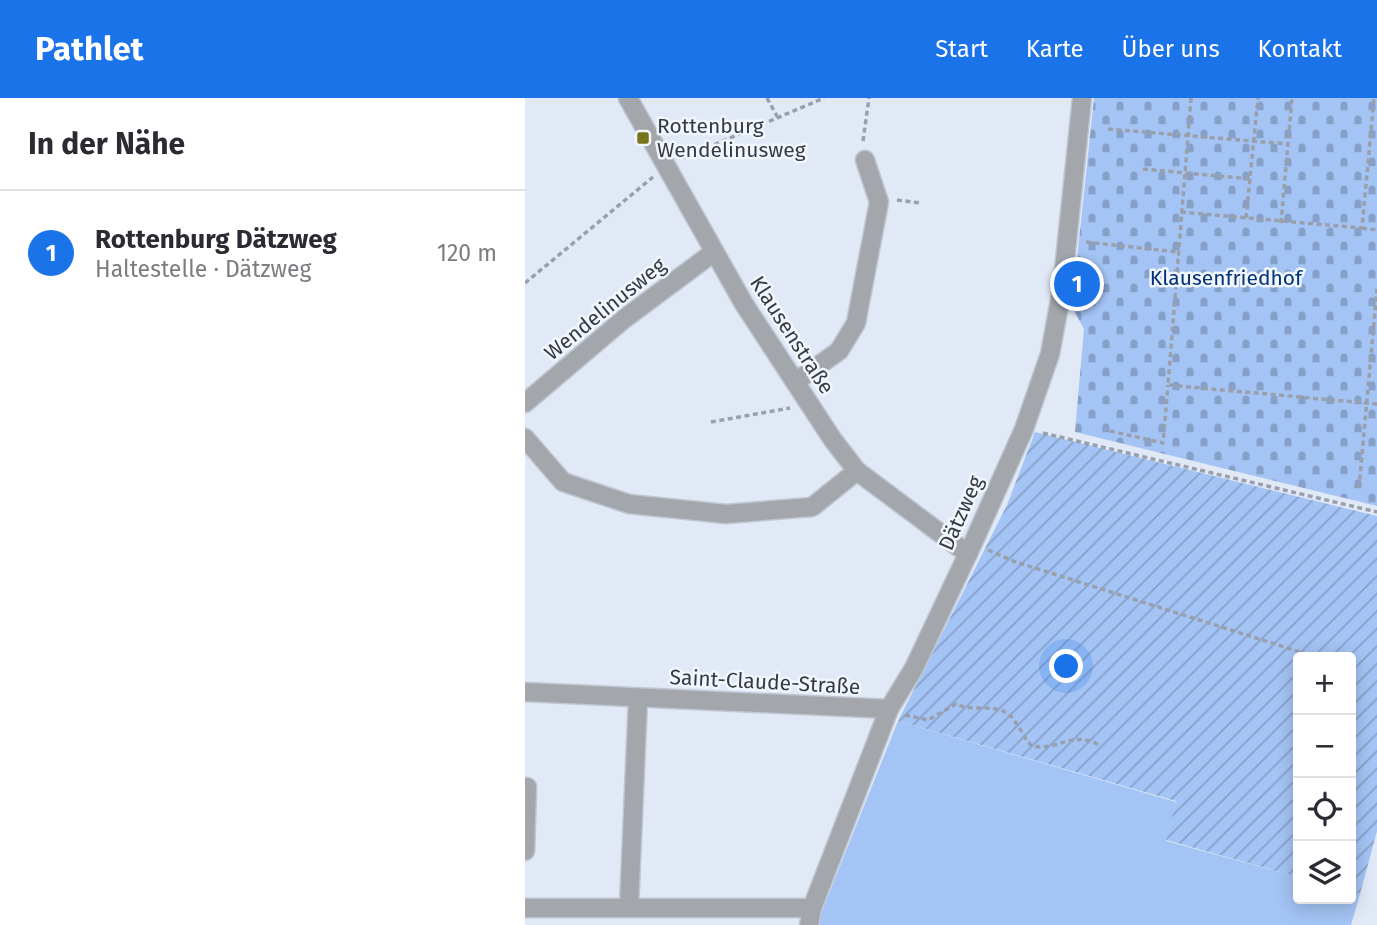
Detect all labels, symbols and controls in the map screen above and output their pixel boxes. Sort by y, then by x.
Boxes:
text: Pathlet [35,29,144,69]
text: Start [935,35,988,63]
text: Karte [1026,35,1084,63]
text: Über uns [1122,35,1220,63]
text: Kontakt [1258,35,1342,63]
place label: Rottenburg Wendelinusweg [657,113,806,163]
text: In der Nähe [28,126,185,162]
marker: Rottenburg Wendelinusweg [635,130,651,146]
text: Rottenburg Dätzweg [95,224,337,255]
text: 1 [46,239,56,267]
text: 120 m [437,239,497,267]
street label: Wendelinusweg [539,252,671,366]
text: Haltestelle · Dätzweg [95,255,311,283]
pin: 1 [1054,258,1100,310]
park label: Klausenfriedhof [1150,265,1304,291]
street label: Klausenstraße [744,271,840,399]
street label: Dätzweg [933,472,989,554]
your location [1049,649,1083,683]
map controls [1293,652,1356,904]
button: + [1293,652,1356,715]
street label: Saint-Claude-Straße [669,664,861,700]
button: − [1293,715,1356,778]
button: locate [1293,778,1356,841]
button: layers [1293,841,1356,904]

